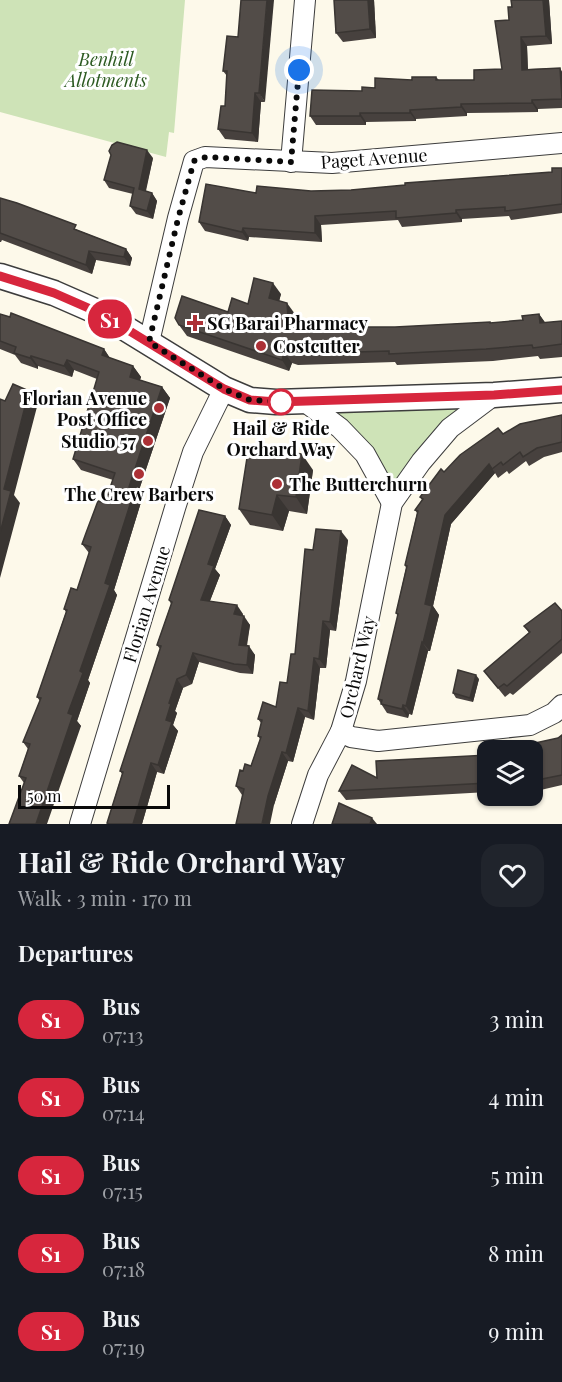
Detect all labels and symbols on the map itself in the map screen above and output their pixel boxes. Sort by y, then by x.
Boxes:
park label: Benhill Allotments [63,47,147,92]
your location [284,55,314,85]
street label: Paget Avenue [320,142,428,174]
line badge: S1 [83,300,137,338]
place label: SG Barai Pharmacy [207,311,368,335]
marker: SG Barai Pharmacy [188,316,202,330]
place label: Costcutter [273,334,360,358]
marker: Costcutter [254,339,268,353]
place label: Florian Avenue Post Office [22,386,147,431]
marker: Hail & Ride Orchard Way [268,389,294,415]
marker: Florian Avenue Post Office [152,401,166,415]
place label: Hail & Ride Orchard Way [227,416,336,461]
place label: Studio 57 [61,429,137,453]
marker: Studio 57 [141,434,155,448]
marker: The Crew Barbers [132,467,146,481]
place label: The Butterchurn [289,472,428,496]
marker: The Butterchurn [270,477,284,491]
place label: The Crew Barbers [64,482,214,506]
street label: Florian Avenue [117,543,175,665]
street label: Orchard Way [334,613,380,721]
scale bar [18,782,170,810]

